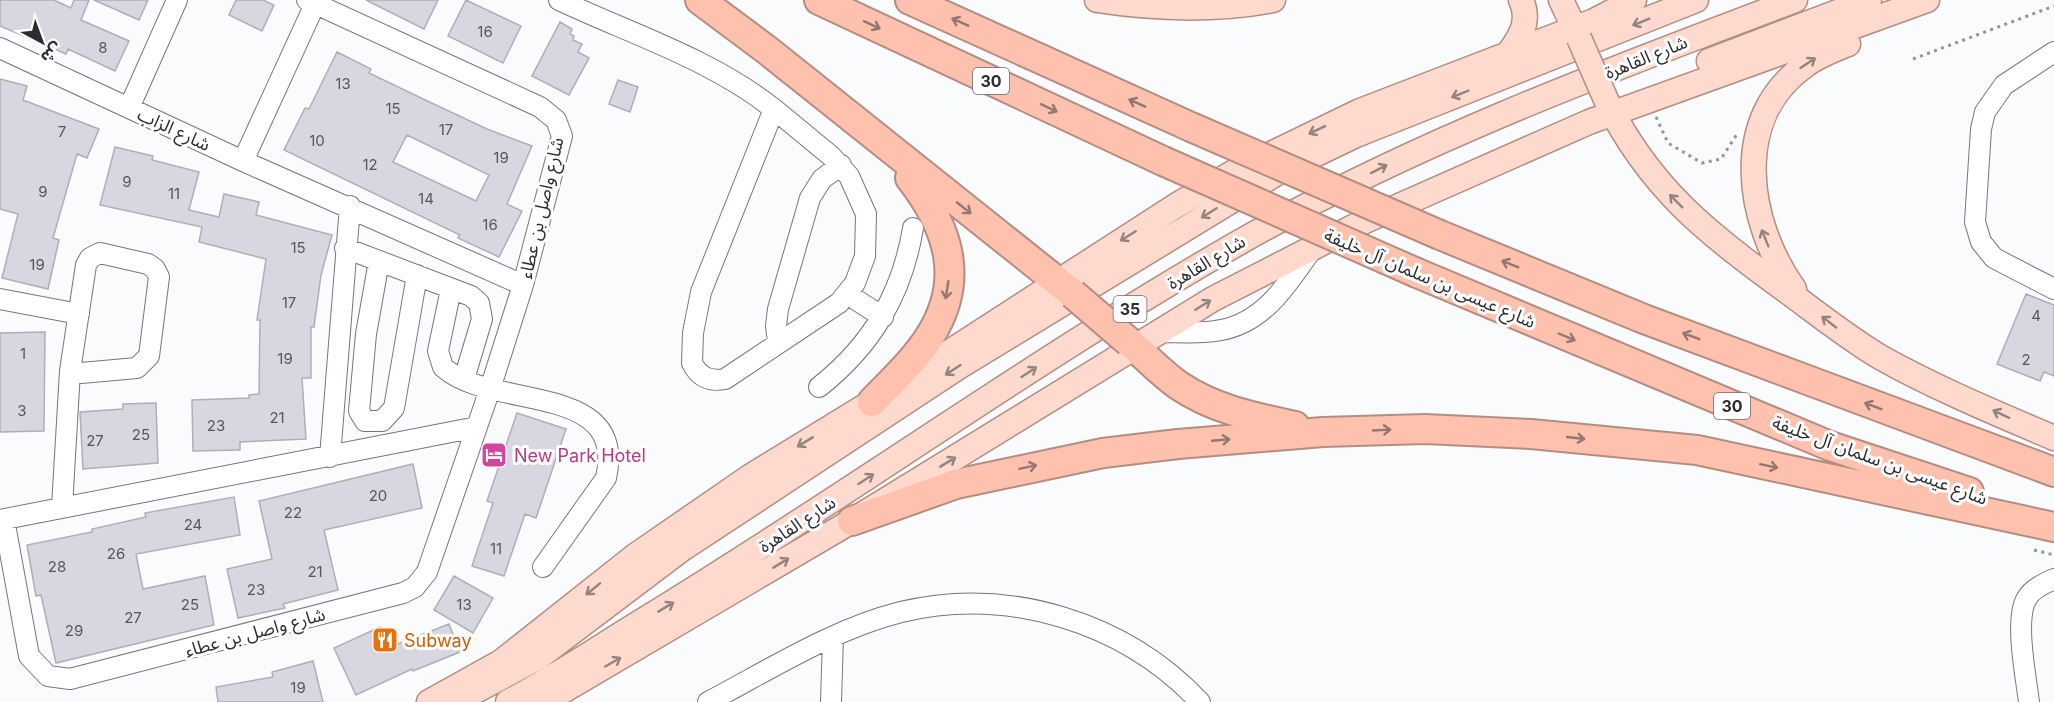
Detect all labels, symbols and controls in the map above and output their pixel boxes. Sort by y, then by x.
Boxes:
north arrow [12,12,72,72]
one-way arrow [951,16,969,28]
one-way arrow [1633,17,1651,28]
one-way arrow [863,19,881,31]
house number: 16 [477,22,493,41]
street label: شارع القاهرة [1602,31,1692,87]
house number: 8 [98,38,108,57]
text: ش [37,39,67,68]
one-way arrow [1800,57,1816,69]
road number: 30 [973,68,1009,94]
house number: 13 [335,74,351,93]
one-way arrow [1451,89,1470,100]
one-way arrow [1129,97,1147,108]
house number: 15 [385,99,401,118]
one-way arrow [1039,102,1057,114]
street label: شارع الزاب [133,103,214,159]
house number: 17 [439,120,453,139]
house number: 7 [58,122,66,141]
one-way arrow [1308,125,1326,137]
house number: 10 [309,131,325,150]
street label: شارع واصل بن عطاء [515,135,571,282]
house number: 19 [493,148,509,167]
house number: 12 [362,155,378,174]
one-way arrow [1370,163,1388,174]
house number: 9 [122,172,132,191]
house number: 9 [38,182,48,201]
house number: 11 [168,184,180,203]
house number: 14 [418,189,434,208]
one-way arrow [1669,194,1684,209]
one-way arrow [955,202,971,215]
one-way arrow [1201,208,1218,220]
house number: 16 [482,215,498,234]
street label: شارع عيسى بن سلمان آل خليفة [1320,224,1539,336]
one-way arrow [1120,229,1137,242]
one-way arrow [1759,229,1770,248]
street label: شارع القاهرة [1163,231,1251,297]
house number: 15 [290,238,306,257]
house number: 19 [29,255,45,274]
one-way arrow [1501,258,1519,269]
one-way arrow [941,280,952,299]
house number: 17 [282,293,296,312]
road number: 35 [1114,296,1146,322]
one-way arrow [1194,299,1211,311]
house number: 4 [2031,306,2041,325]
one-way arrow [1822,316,1838,329]
one-way arrow [1682,330,1700,341]
one-way arrow [1557,332,1576,343]
house number: 1 [20,344,26,363]
house number: 19 [277,349,293,368]
house number: 2 [2021,350,2031,369]
one-way arrow [945,365,962,377]
one-way arrow [1020,366,1037,378]
road number: 30 [1714,393,1750,419]
one-way arrow [1864,400,1883,411]
house number: 3 [17,401,27,420]
one-way arrow [1992,407,2010,419]
house number: 21 [269,408,285,427]
street label: شارع عيسى بن سلمان آل خليفة [1768,411,1990,512]
house number: 23 [207,416,225,435]
one-way arrow [1371,424,1391,435]
house number: 25 [132,425,150,444]
house number: 27 [86,431,104,450]
one-way arrow [1566,433,1586,444]
one-way arrow [1210,435,1230,446]
one-way arrow [797,437,814,449]
hotel icon: New Park Hotel [479,440,509,470]
place label: New Park Hotel [514,445,646,466]
one-way arrow [939,456,956,468]
one-way arrow [1759,460,1778,472]
one-way arrow [1018,461,1037,472]
one-way arrow [857,472,874,484]
house number: 20 [369,486,387,505]
street label: شارع القاهرة [755,491,842,560]
house number: 22 [284,503,302,522]
house number: 24 [184,515,202,534]
house number: 11 [490,539,502,558]
house number: 26 [107,544,125,563]
house number: 28 [48,557,66,576]
one-way arrow [772,557,789,569]
house number: 21 [307,562,323,581]
house number: 23 [247,580,265,599]
one-way arrow [585,582,601,595]
house number: 25 [181,595,199,614]
house number: 13 [456,595,472,614]
one-way arrow [657,600,674,612]
street label: شارع واصل بن عطاء [183,603,329,665]
house number: 27 [124,608,142,627]
house number: 29 [65,621,83,640]
restaurant icon: Subway [370,625,400,655]
place label: Subway [404,630,472,651]
one-way arrow [604,656,621,668]
house number: 19 [290,678,306,697]

